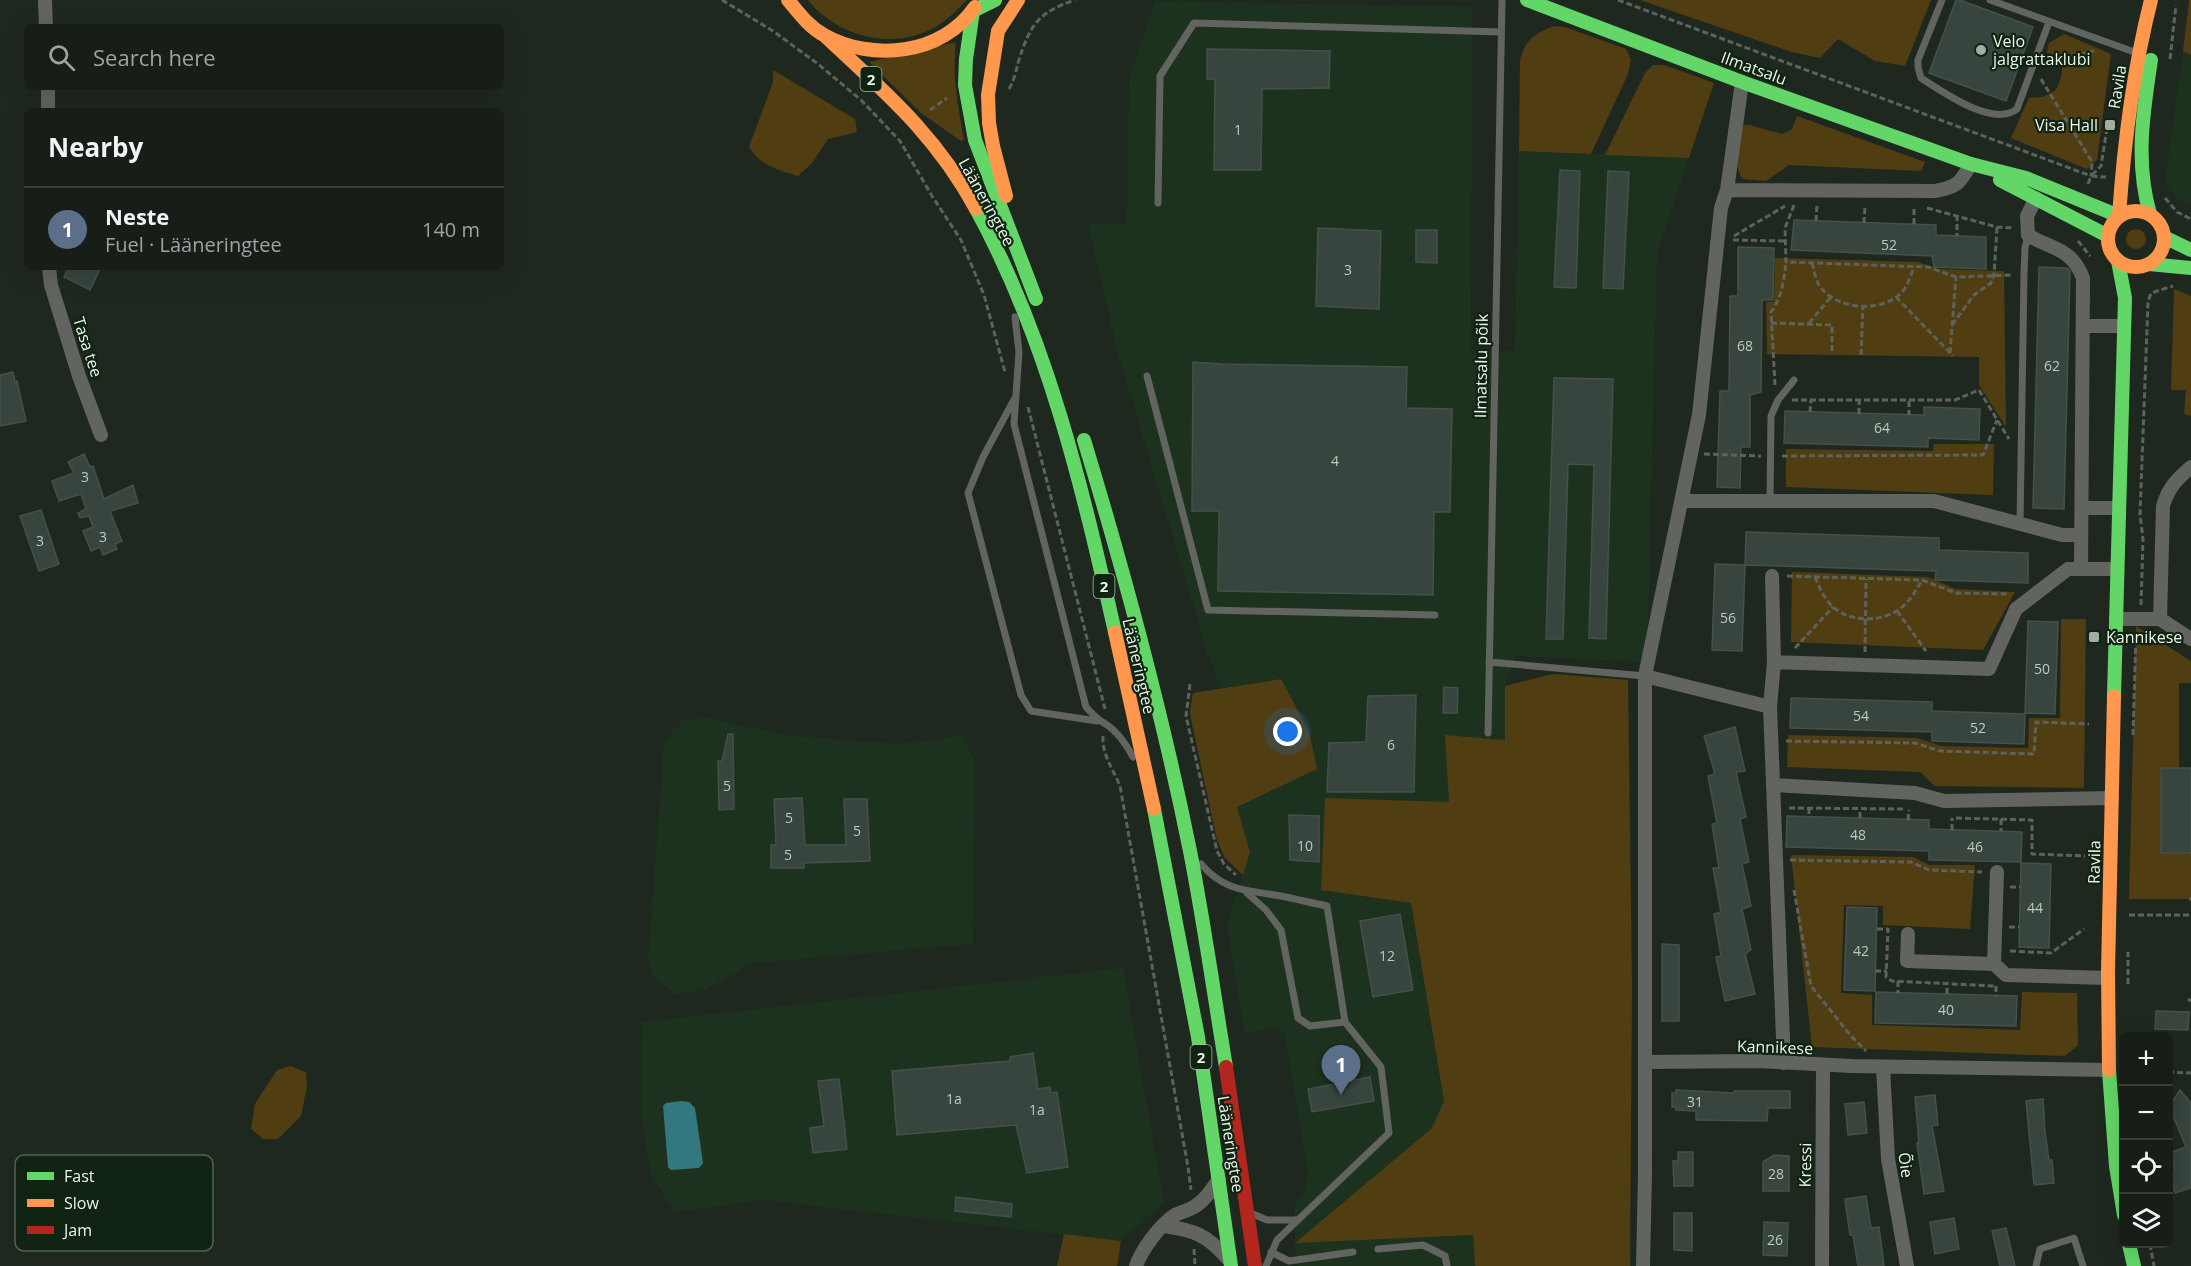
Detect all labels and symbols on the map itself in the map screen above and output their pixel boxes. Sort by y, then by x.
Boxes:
place label: Velo jalgrattaklubi [1992,30,2090,70]
marker: Velo jalgrattaklubi [1974,43,1988,57]
street label: Ilmatsalu [1718,46,1790,90]
street label: Ravila [2103,64,2131,110]
road number: 2 [860,67,882,91]
place label: Visa Hall [2035,114,2098,136]
marker: Visa Hall [2103,118,2117,132]
house number: 1 [1234,120,1242,139]
street label: Lääneringtee [954,154,1020,250]
house number: 52 [1881,235,1897,254]
house number: 3 [1344,260,1352,279]
street label: Ilmatsalu põik [1469,313,1493,418]
street label: Tasa tee [68,314,108,380]
house number: 68 [1737,336,1753,355]
house number: 62 [2044,356,2060,375]
house number: 64 [1874,418,1890,437]
house number: 4 [1331,451,1339,470]
house number: 3 [81,467,89,486]
house number: 3 [99,527,107,546]
house number: 3 [36,531,44,550]
road number: 2 [1094,574,1114,598]
house number: 56 [1720,608,1736,627]
street label: Lääneringtee [1117,616,1161,716]
place label: Kannikese [2106,626,2182,648]
marker: Kannikese [2087,630,2101,644]
house number: 50 [2034,659,2050,678]
house number: 54 [1853,706,1869,725]
your location [1273,717,1302,746]
house number: 52 [1970,718,1986,737]
house number: 6 [1387,735,1395,754]
house number: 5 [723,776,731,795]
house number: 5 [785,808,793,827]
house number: 5 [853,821,861,840]
house number: 48 [1850,825,1866,844]
house number: 10 [1297,836,1313,855]
house number: 46 [1967,837,1983,856]
street label: Ravila [2083,840,2105,884]
house number: 5 [784,845,792,864]
house number: 44 [2027,898,2043,917]
house number: 42 [1853,941,1869,960]
house number: 12 [1379,946,1395,965]
house number: 40 [1938,1000,1954,1019]
street label: Kannikese [1736,1035,1814,1059]
road number: 2 [1190,1045,1212,1069]
pin: 1 [1322,1046,1360,1095]
house number: 1a [946,1089,962,1108]
house number: 31 [1687,1092,1703,1111]
street label: Lääneringtee [1212,1094,1250,1194]
house number: 1a [1029,1100,1045,1119]
street label: Kressi [1794,1143,1816,1187]
street label: Õie [1893,1151,1919,1179]
legend [15,1155,213,1251]
house number: 28 [1768,1164,1784,1183]
text: Fast [64,1165,95,1187]
text: Slow [64,1192,99,1214]
text: Jam [62,1219,92,1241]
house number: 26 [1767,1230,1783,1249]

